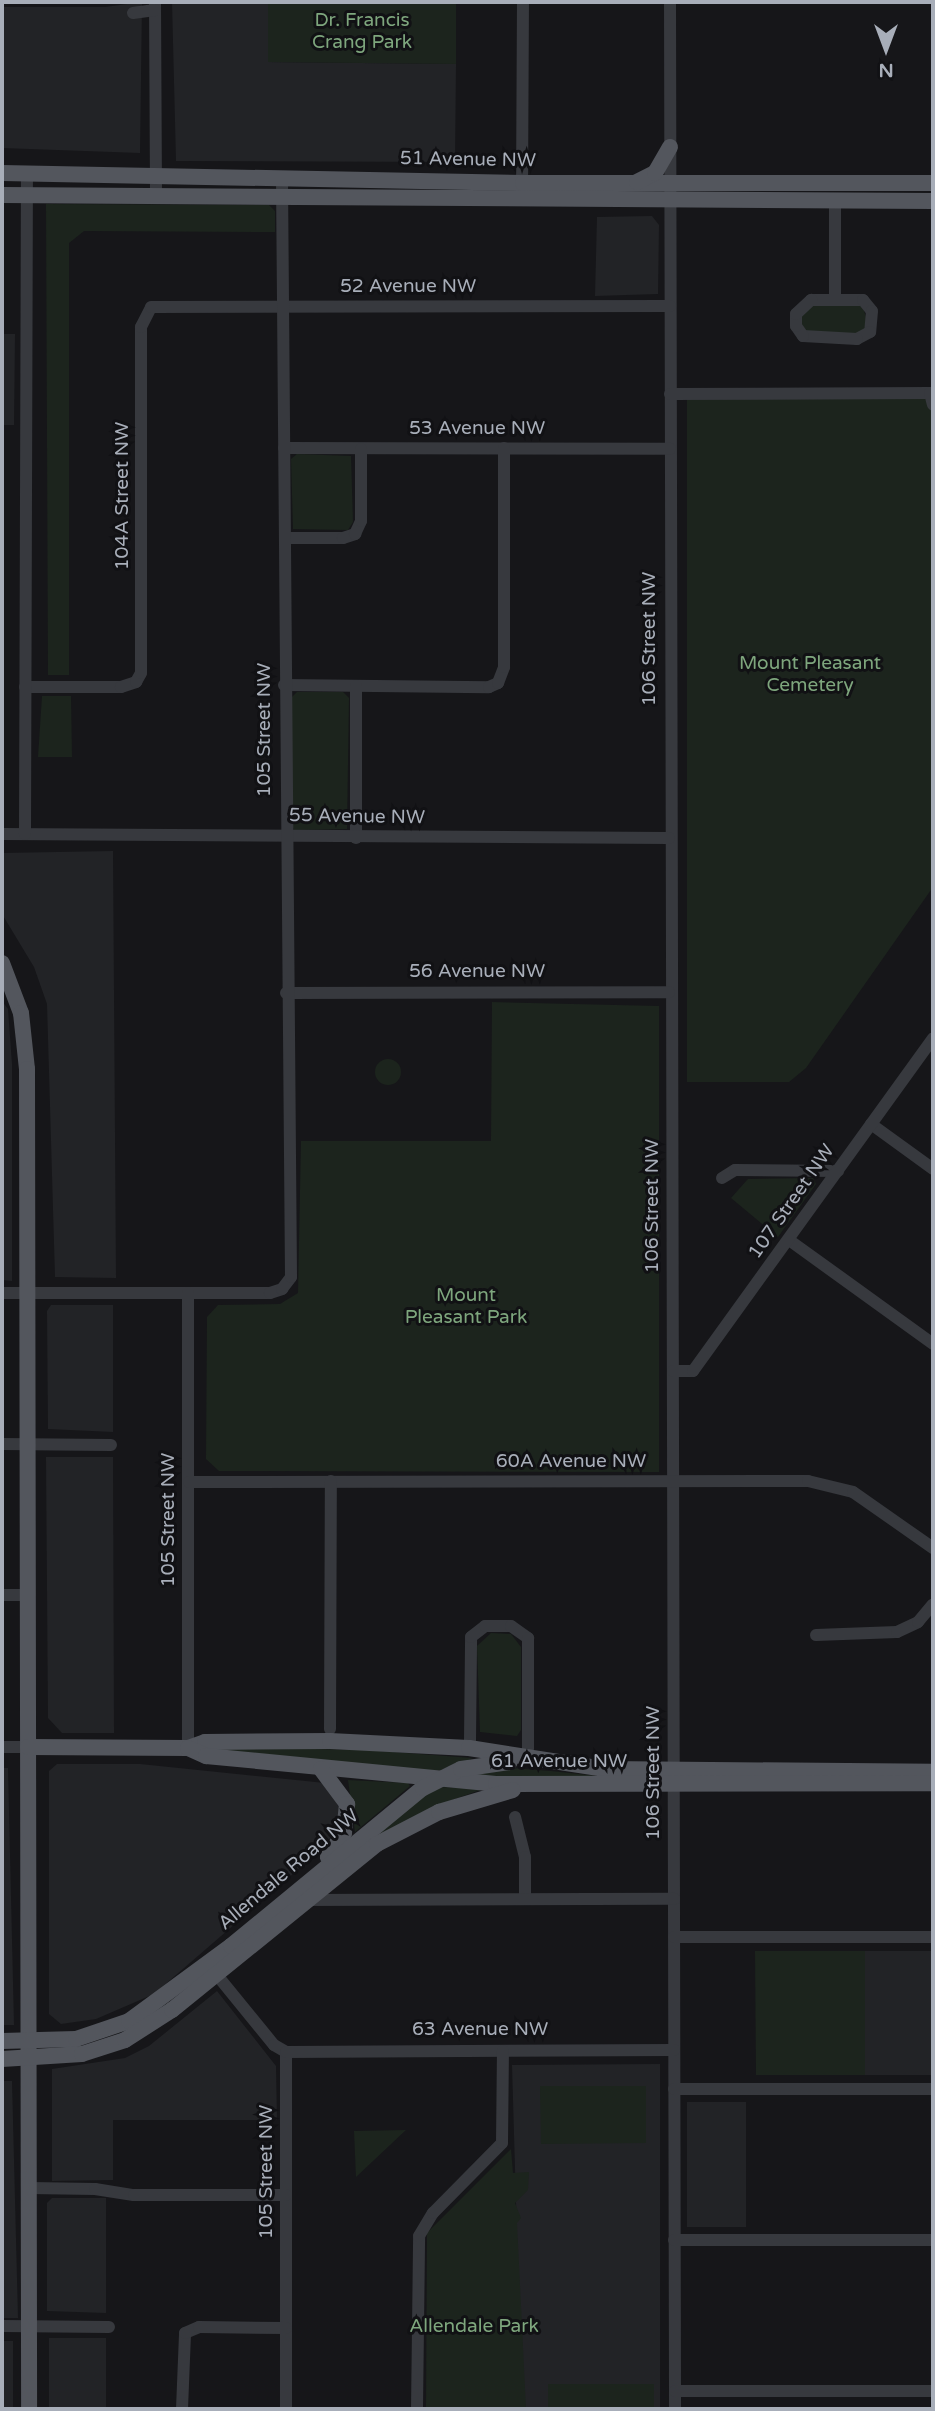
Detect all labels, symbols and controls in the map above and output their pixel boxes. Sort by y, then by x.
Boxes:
park label: Dr. Francis Crang Park [312,10,412,54]
north arrow [851,14,921,84]
text: N [878,59,894,81]
street label: 51 Avenue NW [400,147,536,173]
street label: 52 Avenue NW [340,276,476,298]
street label: 53 Avenue NW [409,418,545,440]
street label: 104A Street NW [112,422,134,570]
street label: 106 Street NW [639,572,661,706]
park label: Mount Pleasant Cemetery [739,653,881,697]
street label: 105 Street NW [254,663,276,797]
street label: 55 Avenue NW [289,804,425,830]
street label: 56 Avenue NW [409,961,545,983]
street label: 106 Street NW [642,1139,664,1273]
street label: 107 Street NW [744,1140,840,1264]
park label: Mount Pleasant Park [405,1285,527,1329]
street label: 60A Avenue NW [496,1451,646,1473]
street label: 105 Street NW [158,1453,180,1587]
street label: 106 Street NW [643,1706,665,1840]
street label: 61 Avenue NW [491,1751,627,1773]
street label: Allendale Road NW [214,1805,364,1935]
street label: 63 Avenue NW [412,2019,548,2041]
street label: 105 Street NW [256,2105,278,2239]
park label: Allendale Park [409,2316,539,2338]

